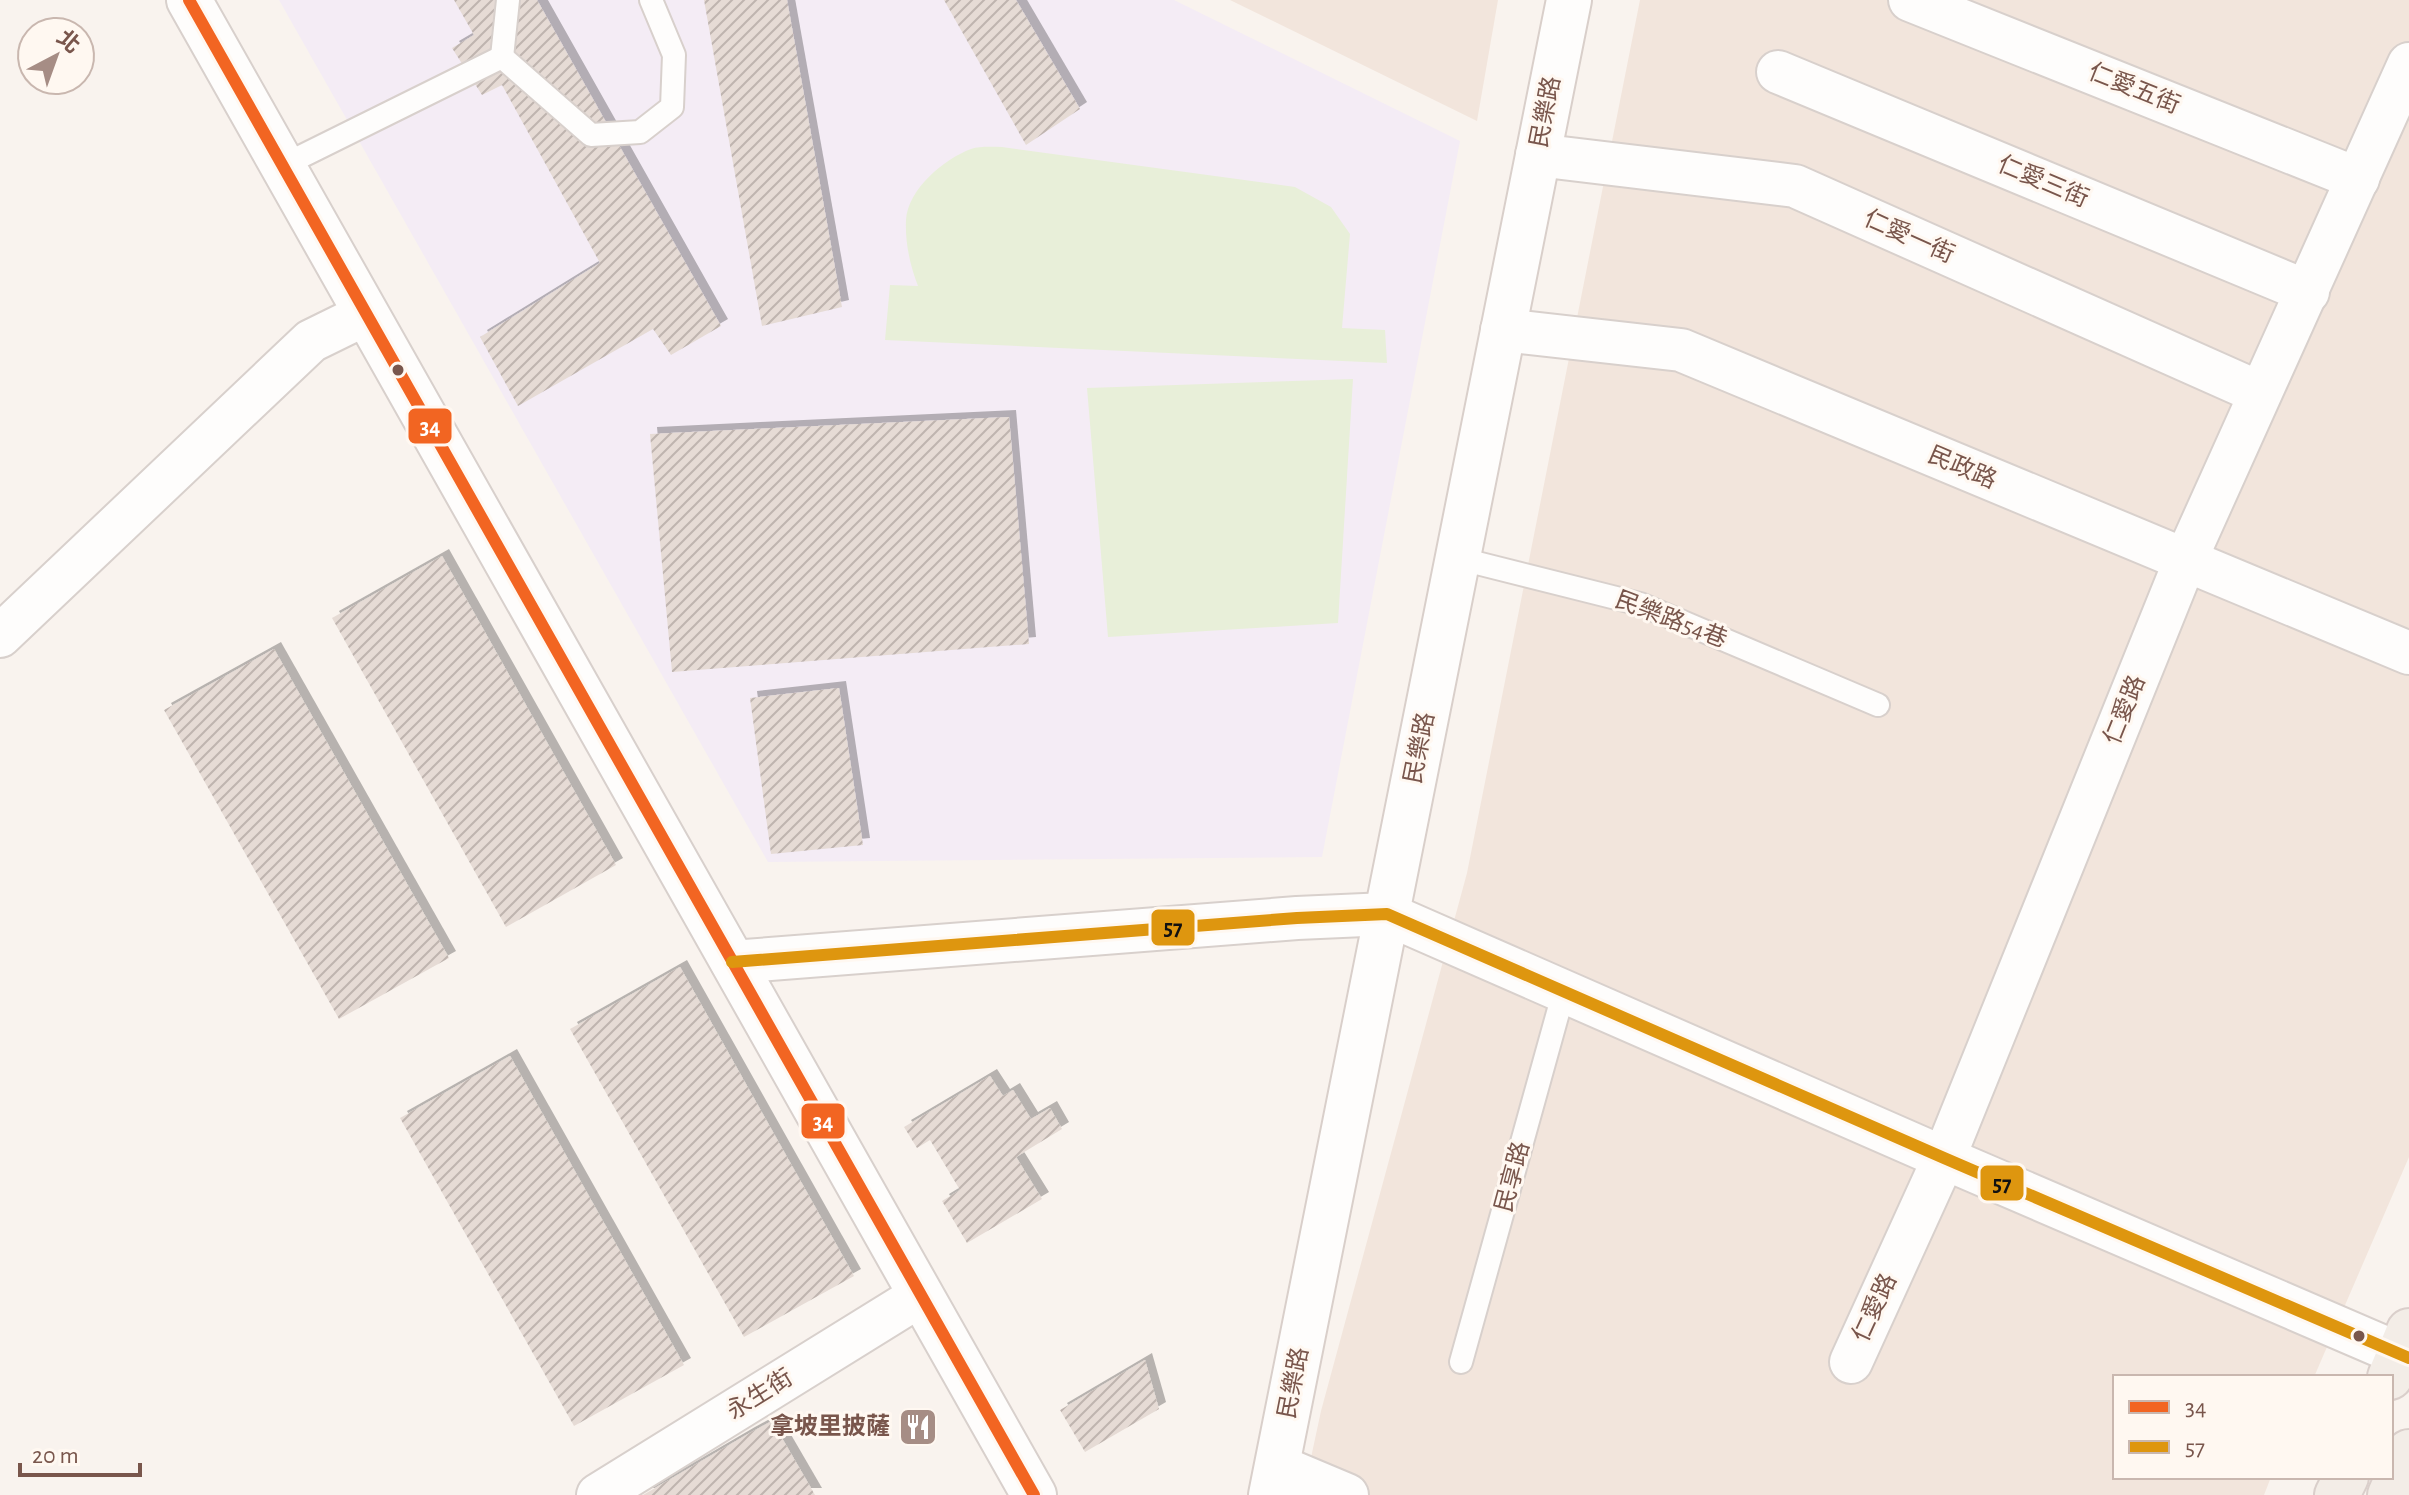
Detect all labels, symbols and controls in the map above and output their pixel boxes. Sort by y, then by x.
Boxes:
north arrow [16,16,96,96]
text: 北 [53,25,85,57]
street label: 仁愛五街 [2085,58,2184,118]
street label: 民樂路 [1525,74,1565,150]
street label: 仁愛三街 [1994,150,2093,212]
street label: 仁愛一街 [1860,205,1959,267]
unlabelled marker [390,362,406,378]
line badge: 34 [407,407,453,445]
text: 34 [420,416,440,438]
street label: 民政路 [1924,441,2001,493]
street label: 民樂路54巷 [1612,586,1731,652]
street label: 仁愛路 [2099,671,2150,748]
street label: 民樂路 [1399,710,1439,786]
line badge: 57 [1150,908,1196,947]
text: 57 [1163,917,1183,939]
line badge: 34 [800,1102,846,1140]
text: 34 [813,1111,833,1133]
street label: 民享路 [1490,1139,1534,1215]
line badge: 57 [1979,1164,2025,1202]
text: 57 [1992,1173,2012,1195]
street label: 仁愛路 [1847,1269,1901,1346]
unlabelled marker [2351,1328,2367,1344]
street label: 民樂路 [1273,1345,1313,1421]
street label: 永生街 [722,1364,797,1424]
legend [2113,1375,2393,1479]
text: 34 [2185,1396,2206,1420]
restaurant icon: 拿坡里披薩 [897,1406,939,1448]
place label: 拿坡里披薩 [770,1413,890,1439]
scale bar [20,1427,140,1477]
text: 57 [2185,1436,2205,1460]
text: 20 m [32,1444,79,1468]

